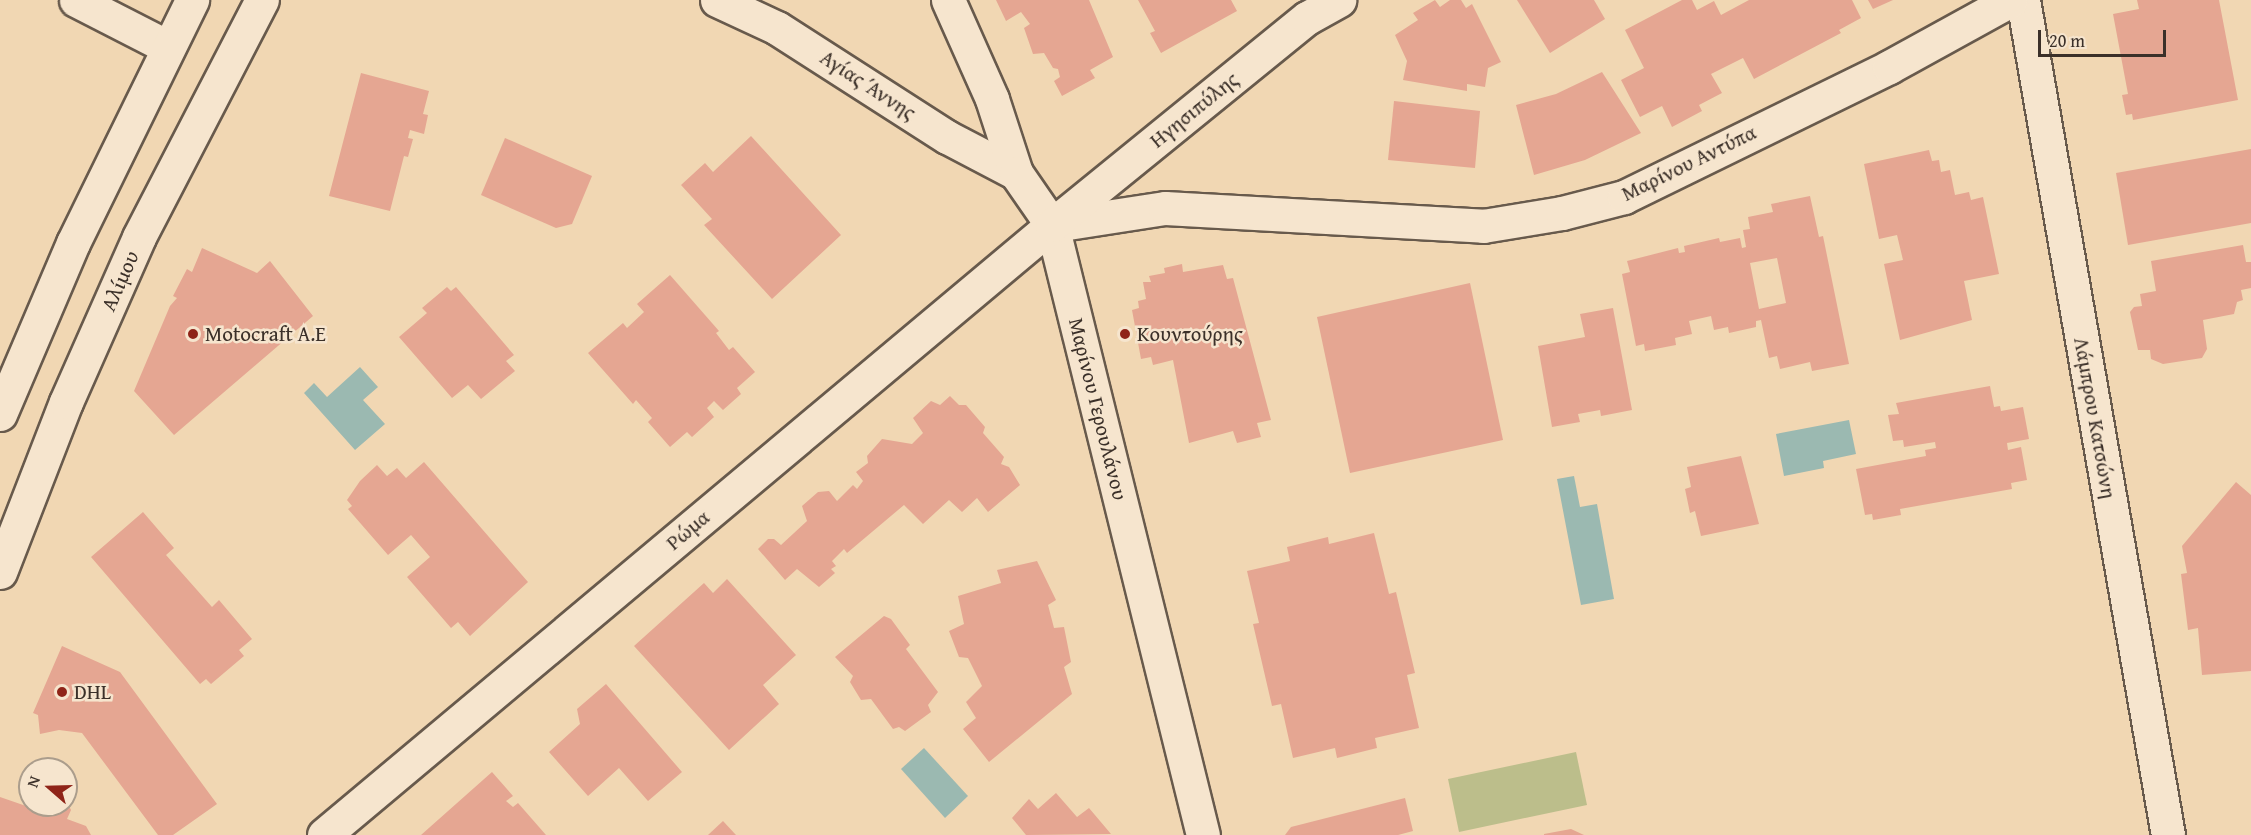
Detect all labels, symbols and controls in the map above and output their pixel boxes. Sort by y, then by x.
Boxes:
scale bar [2041,18,2168,56]
text: 20 m [2049,27,2085,54]
street label: Αγίας Άννης [815,45,921,125]
street label: Ηγησιπύλης [1145,67,1243,153]
street label: Μαρίνου Αντύπα [1617,119,1761,207]
street label: Αλίμου [96,247,144,315]
street label: Μαρίνου Γερουλάνου [1063,315,1133,503]
place label: Motocraft Α.Ε [205,321,326,347]
place label: Κουντούρης [1137,321,1243,347]
marker: Motocraft Α.Ε [186,327,200,341]
marker: Κουντούρης [1118,327,1132,341]
street label: Λάμπρου Κατσώνη [2068,335,2122,501]
street label: Ρώμα [661,505,715,555]
place label: DHL [74,679,111,705]
marker: DHL [55,685,69,699]
north arrow [18,757,78,817]
text: N [20,772,46,791]

